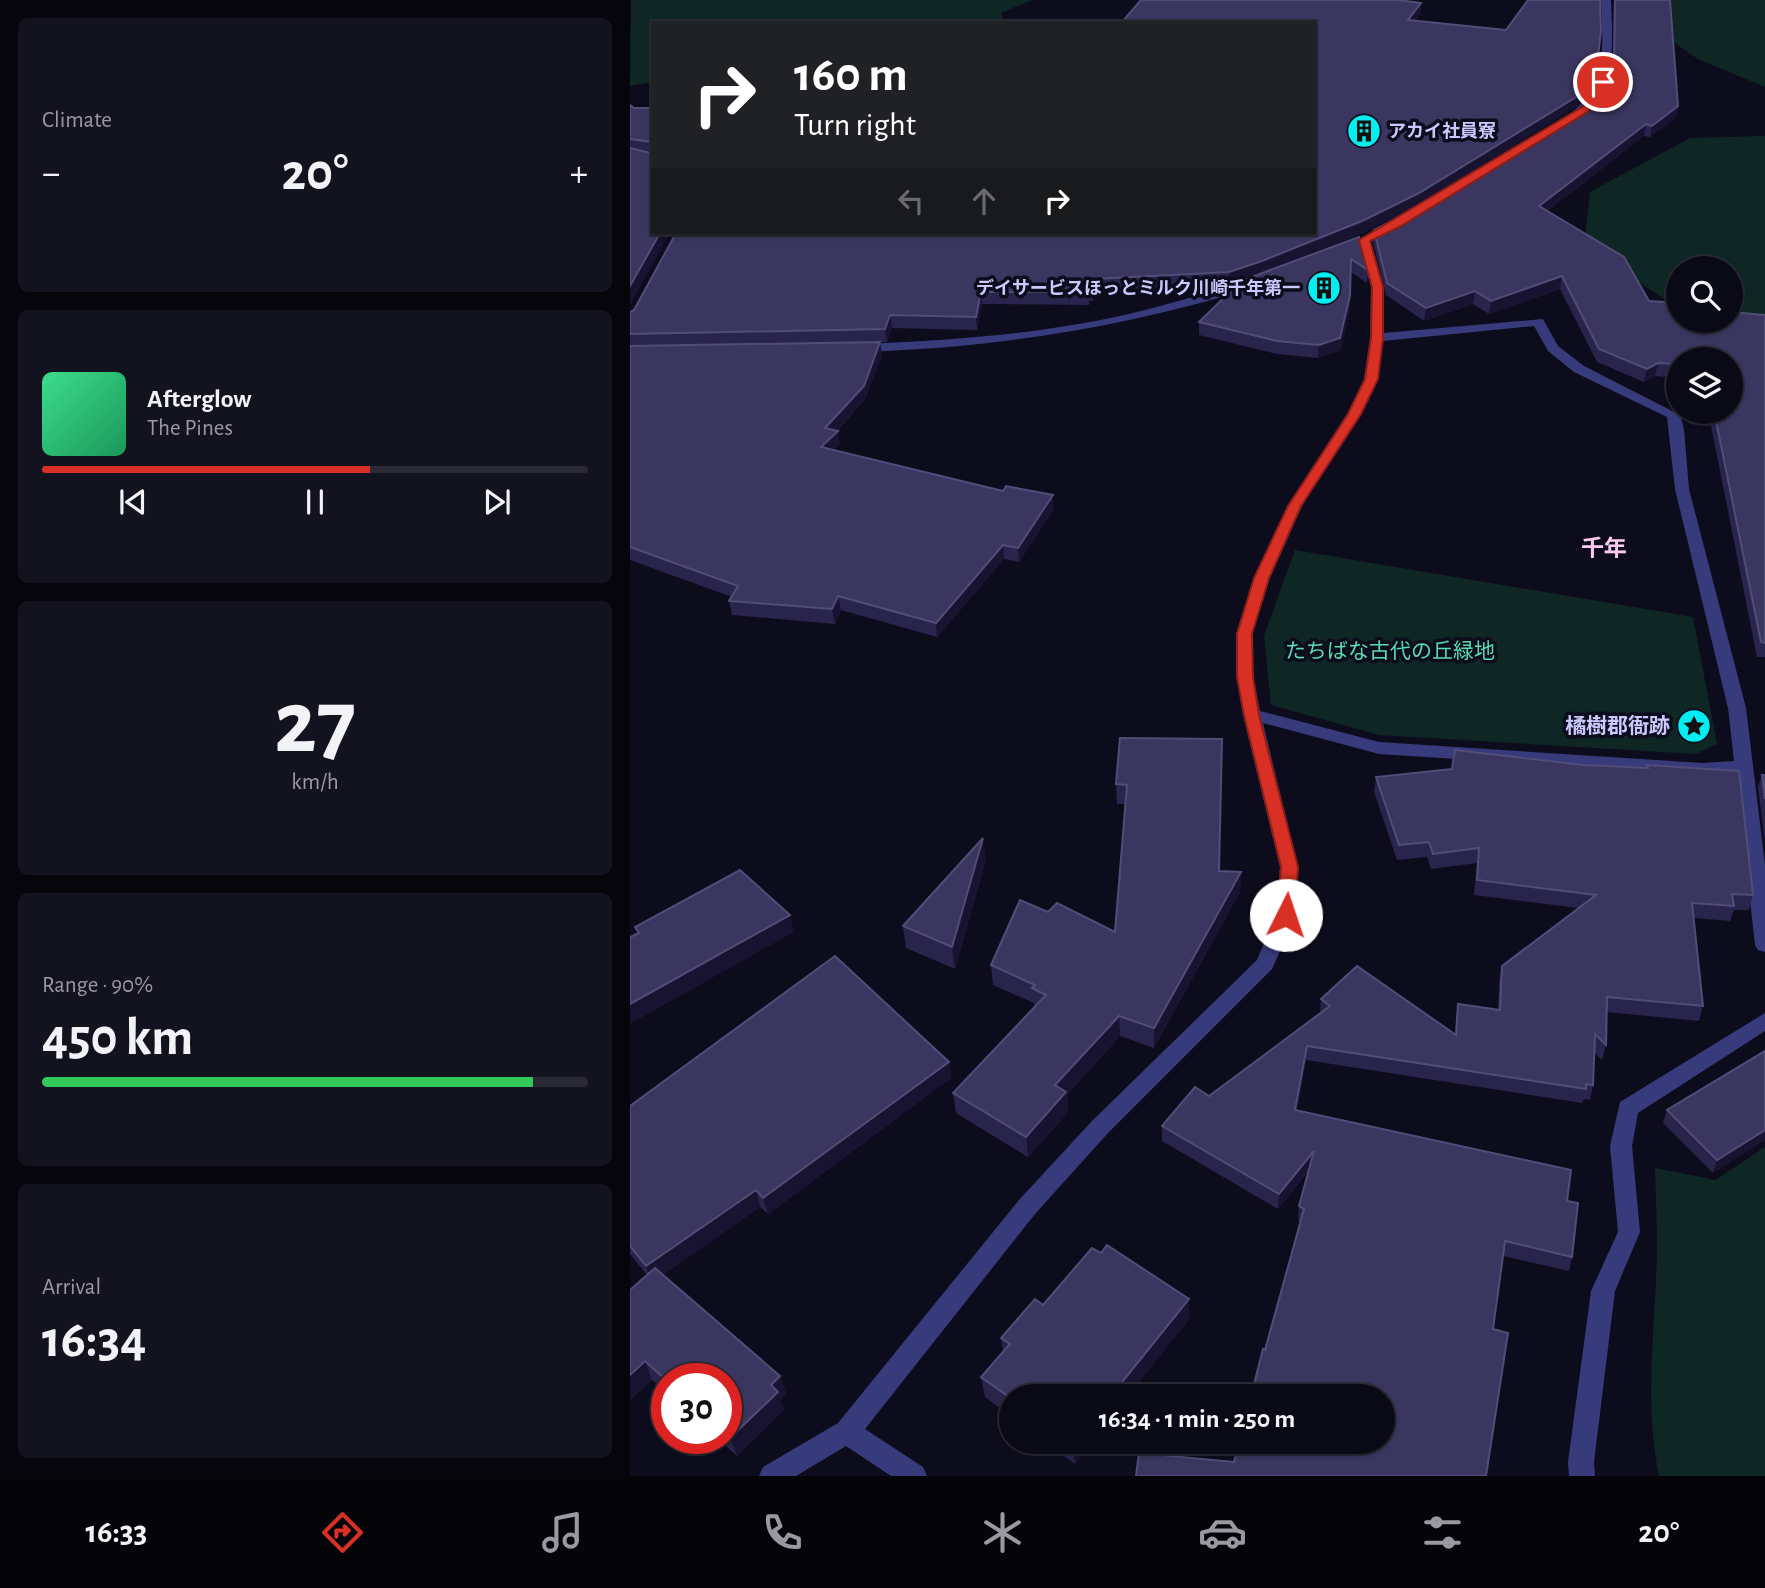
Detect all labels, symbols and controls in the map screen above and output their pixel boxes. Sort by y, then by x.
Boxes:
icon: right [679,49,770,140]
text: 160 m [794,51,908,100]
pin [1573,52,1633,112]
icon: arrive [1584,63,1622,101]
text: Climate [42,109,112,132]
text: Turn right [794,109,916,141]
building icon: アカイ社員寮 [1345,112,1383,150]
place label: アカイ社員寮 [1388,121,1496,141]
text: 20° [282,147,348,199]
text: − [42,155,60,193]
text: + [570,155,588,193]
icon: left [892,182,930,220]
icon: ahead [965,182,1003,220]
icon: right [1038,182,1076,220]
map controls [1666,256,1743,424]
button: search [1666,256,1743,333]
building icon: デイサービスほっとミルク川崎千年第一 [1305,269,1343,307]
place label: デイサービスほっとミルク川崎千年第一 [976,278,1300,298]
button: layers [1666,347,1743,424]
text: Afterglow [147,386,251,412]
text: The Pines [147,417,233,440]
icon: previous [114,483,152,521]
icon: pause [296,483,334,521]
icon: next [478,483,516,521]
district label: 千年 [1581,536,1627,561]
park label: たちばな古代の丘緑地 [1285,640,1495,662]
text: 27 [274,678,356,769]
place icon: 橘樹郡衙跡 [1675,707,1713,745]
place label: 橘樹郡衙跡 [1565,714,1670,737]
text: km/h [291,771,339,794]
position arrow [1249,878,1323,952]
text: Range · 90% [42,974,153,997]
text: 450 km [42,1012,193,1064]
text: Arrival [42,1276,101,1299]
text: 16:34 [42,1314,146,1366]
speed limit sign: 30 [651,1363,742,1454]
text: 16:34 · 1 min · 250 m [1099,1406,1295,1432]
icon: directions [318,1508,367,1557]
icon: music [538,1508,587,1557]
icon: phone [758,1508,807,1557]
icon: climate [978,1508,1027,1557]
icon: car [1198,1508,1247,1557]
icon: filters [1418,1508,1467,1557]
text: 16:33 [85,1516,147,1548]
text: 20° [1638,1516,1679,1548]

